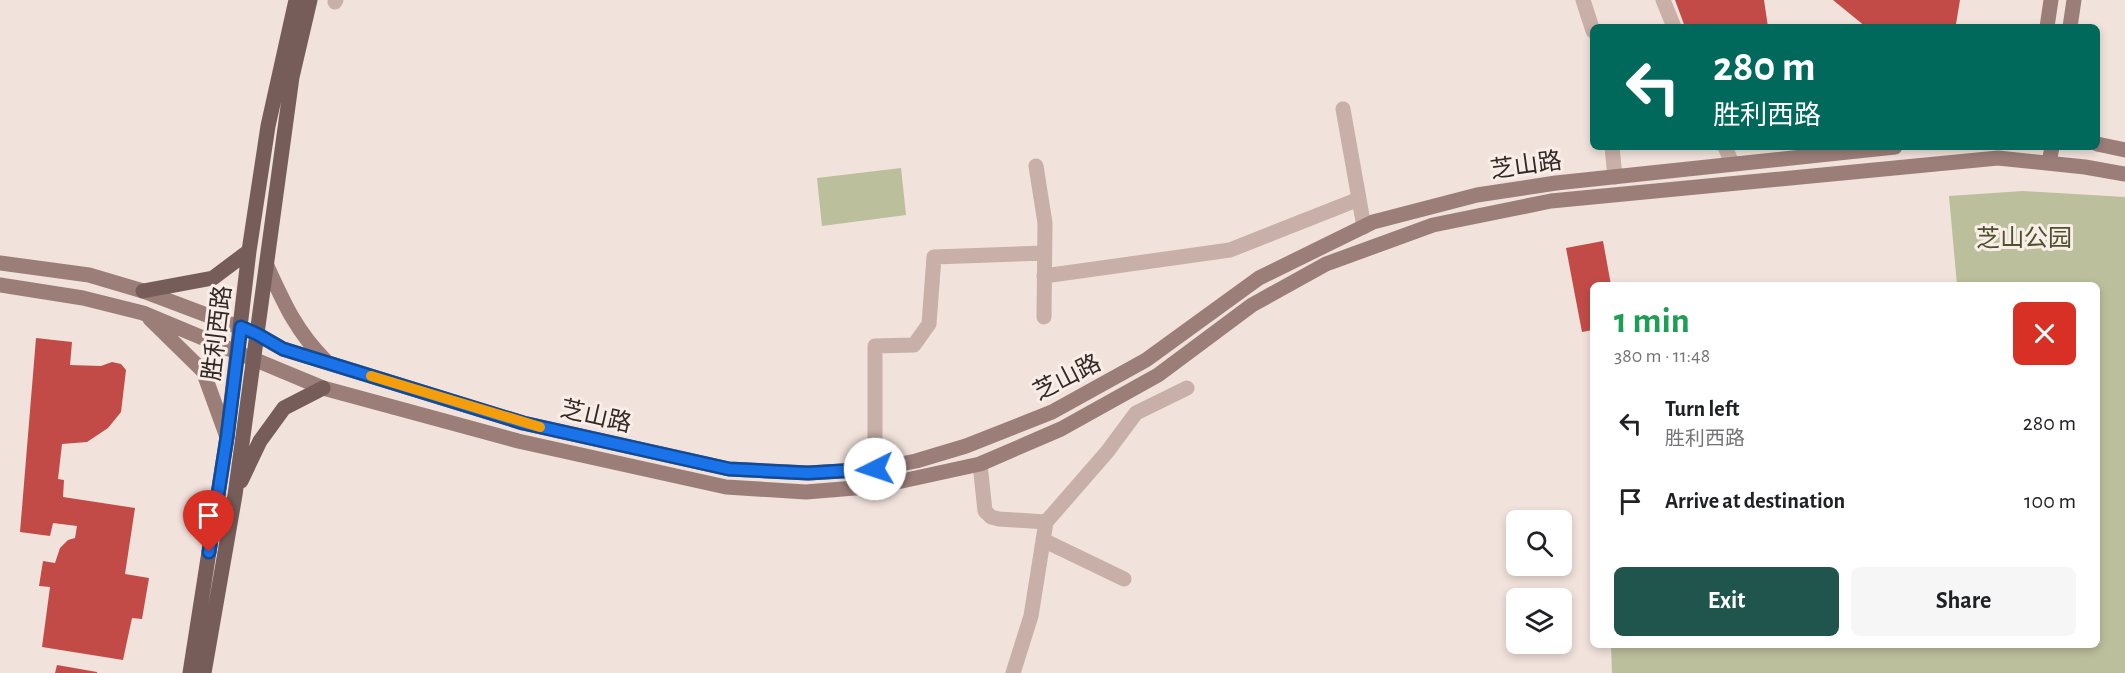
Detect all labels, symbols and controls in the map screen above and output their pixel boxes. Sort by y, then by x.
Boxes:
text: 280 m [1713,46,1816,88]
icon: left [1614,48,1692,126]
text: 胜利西路 [1713,102,1821,129]
street label: 芝山路 [1489,147,1563,183]
park label: 芝山公园 [1976,225,2072,251]
street label: 胜利西路 [198,284,236,382]
button: close [2013,302,2076,365]
text: 1 min [1614,303,1690,339]
text: 380 m · 11:48 [1614,346,1710,366]
street label: 芝山路 [1029,349,1105,405]
street label: 芝山路 [558,395,634,437]
text: Turn left [1665,398,1739,420]
icon: left [1614,407,1647,440]
text: 280 m [2023,412,2076,434]
text: 胜利西路 [1665,429,1745,449]
position arrow [843,437,907,501]
icon: arrive [1614,485,1647,518]
pin [183,490,234,552]
text: Arrive at destination [1665,490,1845,512]
text: 100 m [2024,490,2076,512]
icon: arrive [192,499,225,532]
map controls [1506,510,1572,654]
button: search [1506,510,1572,576]
button: Exit [1614,567,1839,636]
button: Share [1851,567,2076,636]
button: layers [1506,588,1572,654]

